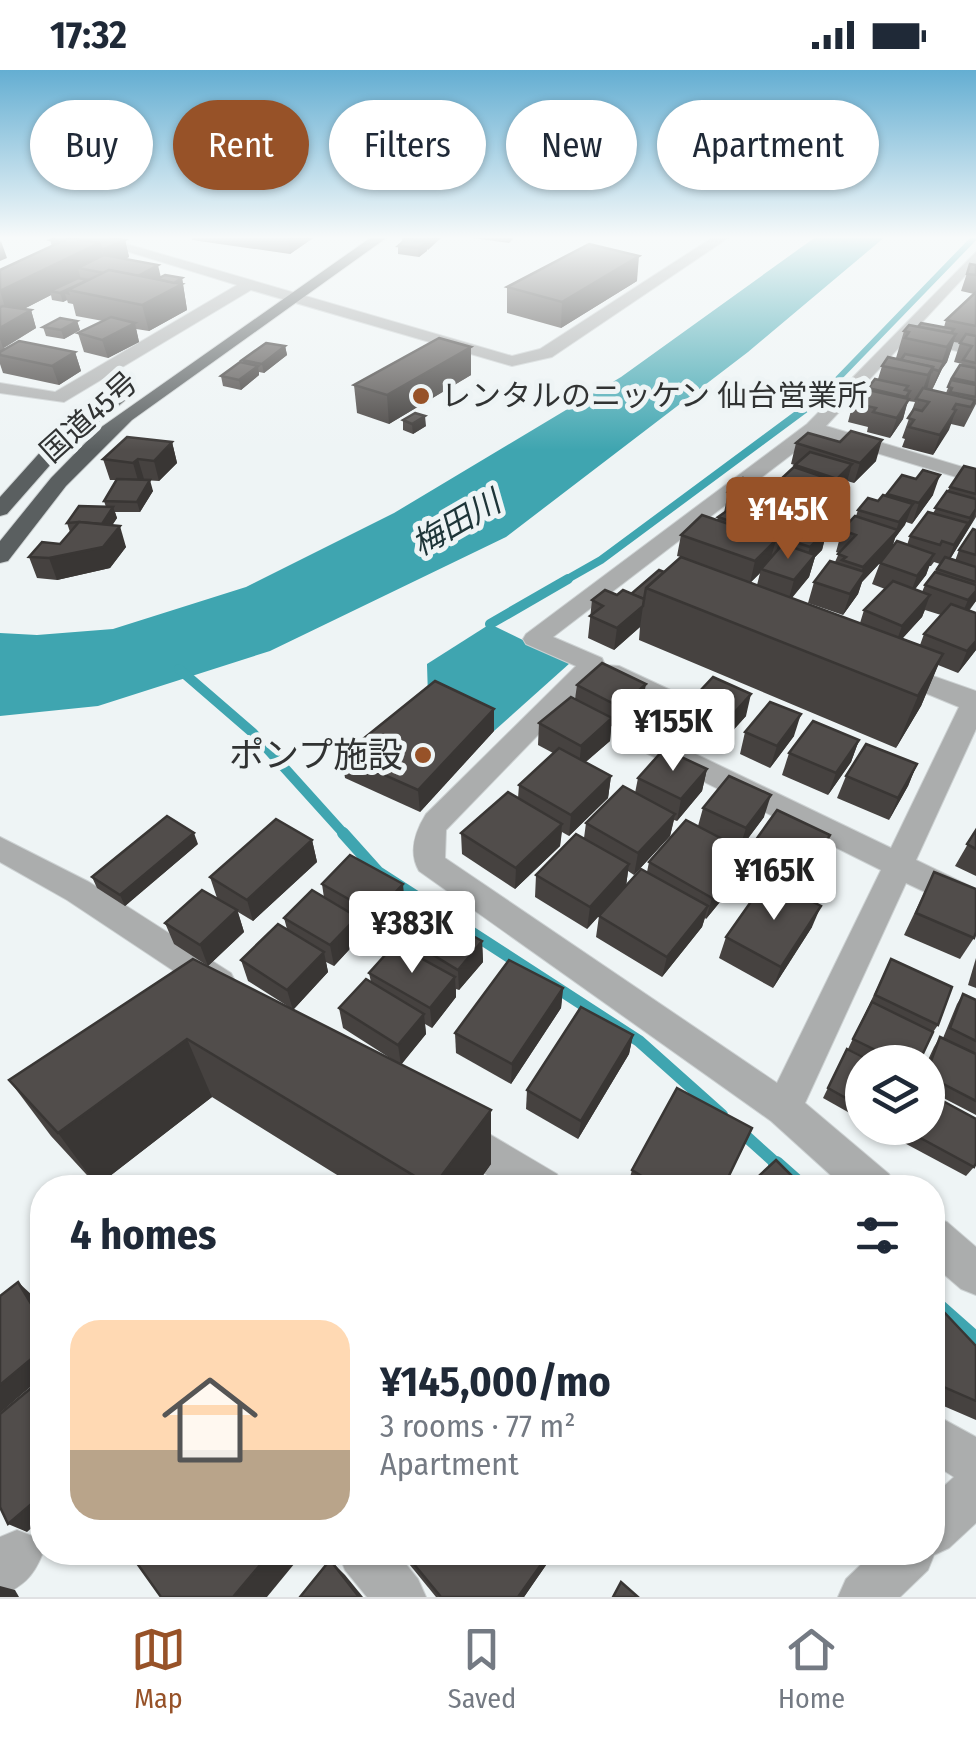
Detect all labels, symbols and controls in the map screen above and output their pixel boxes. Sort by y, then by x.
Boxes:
text: 17:32 [50,12,127,58]
chip: Buy [30,100,153,190]
chip: Rent [173,100,309,190]
chip: Filters [329,100,486,190]
chip: New [506,100,637,190]
chip: Apartment [657,100,879,190]
street label: 国道45号 [33,364,145,470]
place label: レンタルのニッケン 仙台営業所 [441,378,867,414]
marker: レンタルのニッケン 仙台営業所 [410,385,432,407]
pin: ¥145K [718,477,858,562]
water label: 梅田川 [405,481,510,563]
text: ¥145K [748,490,828,528]
pin: ¥155K [603,689,743,774]
text: ¥155K [634,702,712,740]
place label: ポンプ施設 [229,734,403,776]
marker: ポンプ施設 [412,744,434,766]
pin: ¥165K [704,838,844,923]
text: ¥165K [734,851,814,889]
pin: ¥383K [342,891,482,976]
text: ¥383K [371,904,453,942]
map controls [845,1045,945,1145]
button: layers [845,1045,945,1145]
icon: filters [850,1208,905,1263]
text: 4 homes [70,1210,217,1260]
text: ¥145,000/mo [380,1357,611,1407]
icon: home [150,1360,270,1480]
text: 3 rooms · 77 m² [380,1407,576,1445]
text: Apartment [380,1445,519,1483]
tab: Map [131,1622,186,1715]
tab: Saved [448,1622,516,1715]
tab: Home [778,1622,845,1715]

